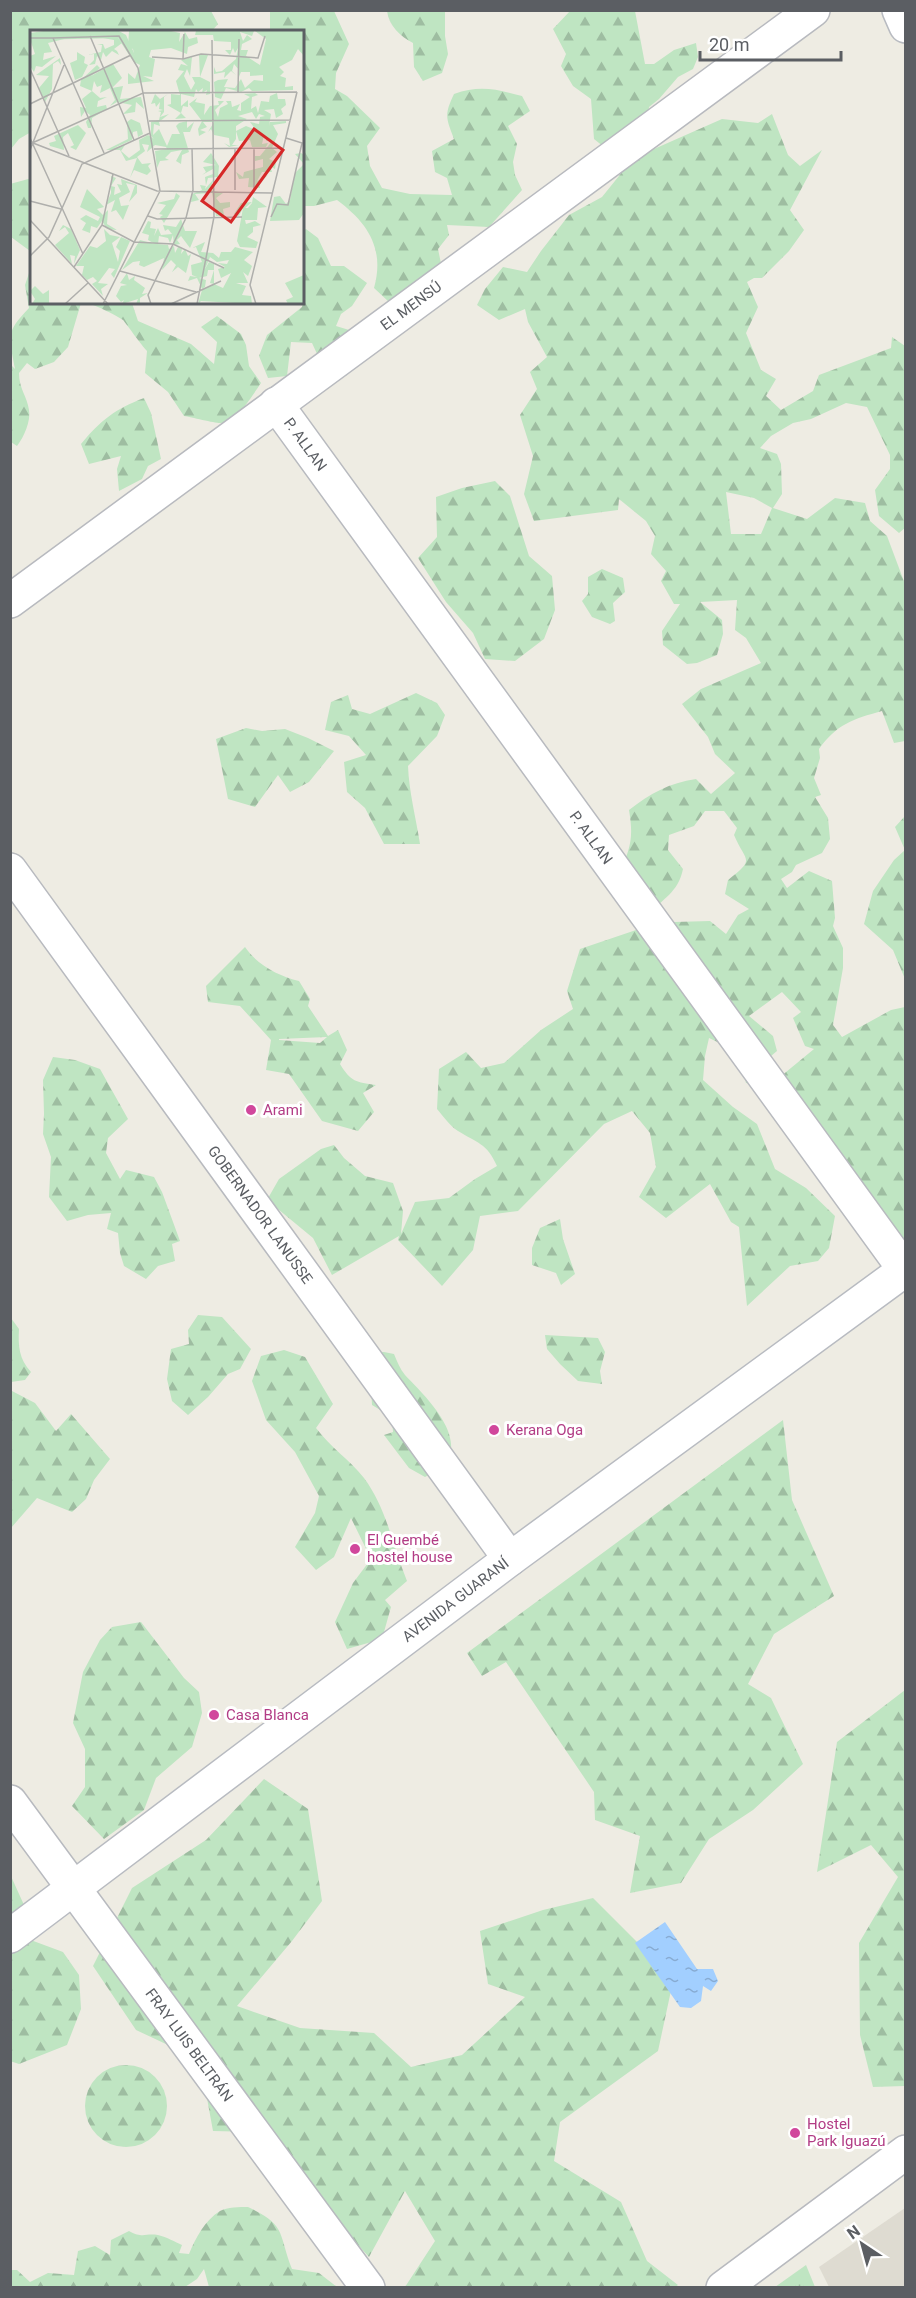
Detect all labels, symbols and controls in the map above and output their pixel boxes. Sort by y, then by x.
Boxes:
scale bar [700,24,841,62]
inset map [30,30,304,304]
text: 20 m [709,34,749,55]
street label: EL MENSÚ [377,277,445,334]
street label: P. ALLAN [280,414,331,475]
street label: P. ALLAN [566,808,616,868]
place label: Arami [263,1101,303,1119]
marker: Arami [244,1103,258,1117]
street label: GOBERNADOR LANUSSE [204,1142,317,1288]
place label: Kerana Oga [506,1421,583,1439]
marker: Kerana Oga [487,1423,501,1437]
place label: El Guembé hostel house [367,1531,453,1566]
marker: El Guembé hostel house [348,1542,362,1556]
street label: AVENIDA GUARANÍ [399,1554,513,1646]
place label: Casa Blanca [226,1706,309,1724]
marker: Casa Blanca [207,1708,221,1722]
street label: FRAY LUIS BELTRÁN [141,1985,237,2105]
place label: Hostel Park Iguazú [807,2115,886,2150]
marker: Hostel Park Iguazú [788,2126,802,2140]
north arrow [832,2214,892,2274]
text: N [843,2221,864,2243]

